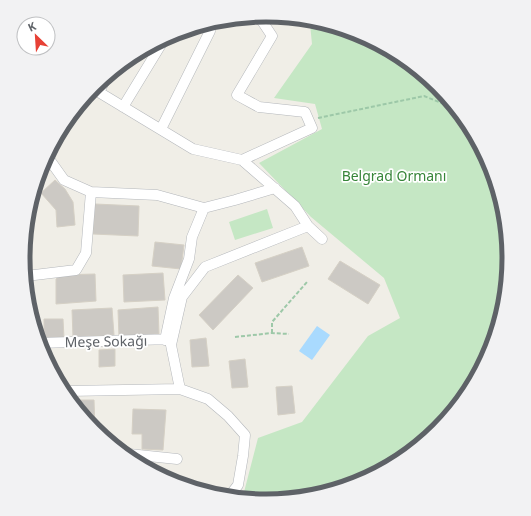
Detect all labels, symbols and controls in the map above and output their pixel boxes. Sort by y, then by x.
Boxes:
north arrow [16,16,56,56]
text: K [25,18,39,35]
park label: Belgrad Ormanı [342,166,446,185]
street label: Meşe Sokağı [65,331,147,351]

